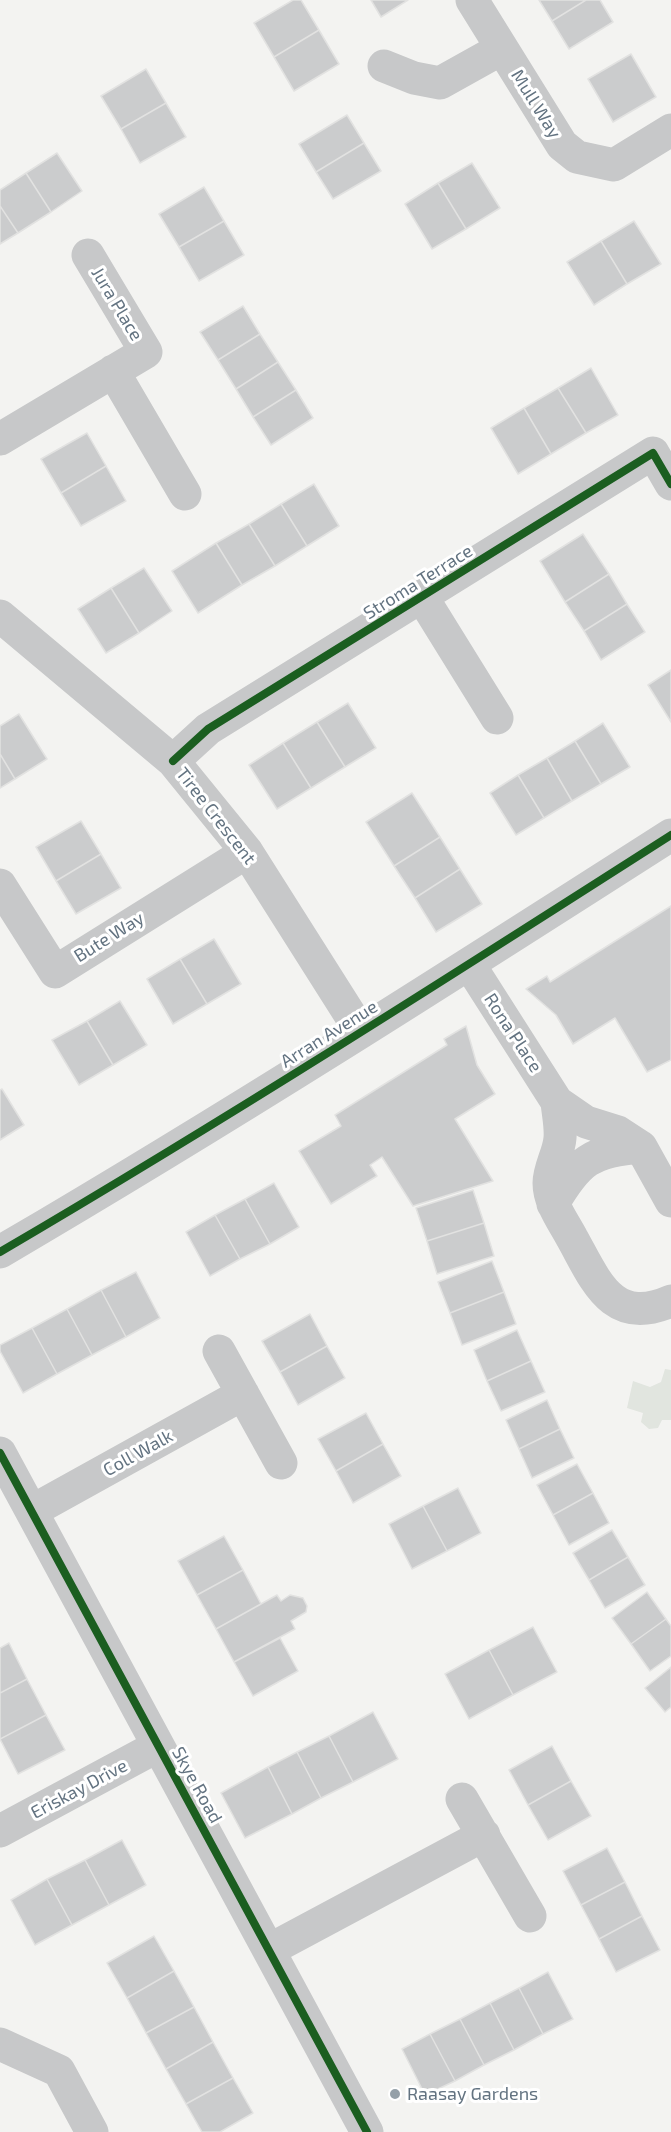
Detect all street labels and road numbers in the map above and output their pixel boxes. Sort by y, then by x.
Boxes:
street label: Mull Way [506,66,566,142]
street label: Jura Place [87,263,147,345]
street label: Stroma Terrace [359,540,477,624]
street label: Tiree Crescent [171,763,261,869]
street label: Bute Way [70,907,148,967]
street label: Rona Place [479,989,547,1077]
street label: Arran Avenue [277,996,381,1072]
street label: Coll Walk [99,1425,177,1481]
street label: Skye Road [167,1743,227,1827]
street label: Eriskay Drive [27,1755,131,1823]

